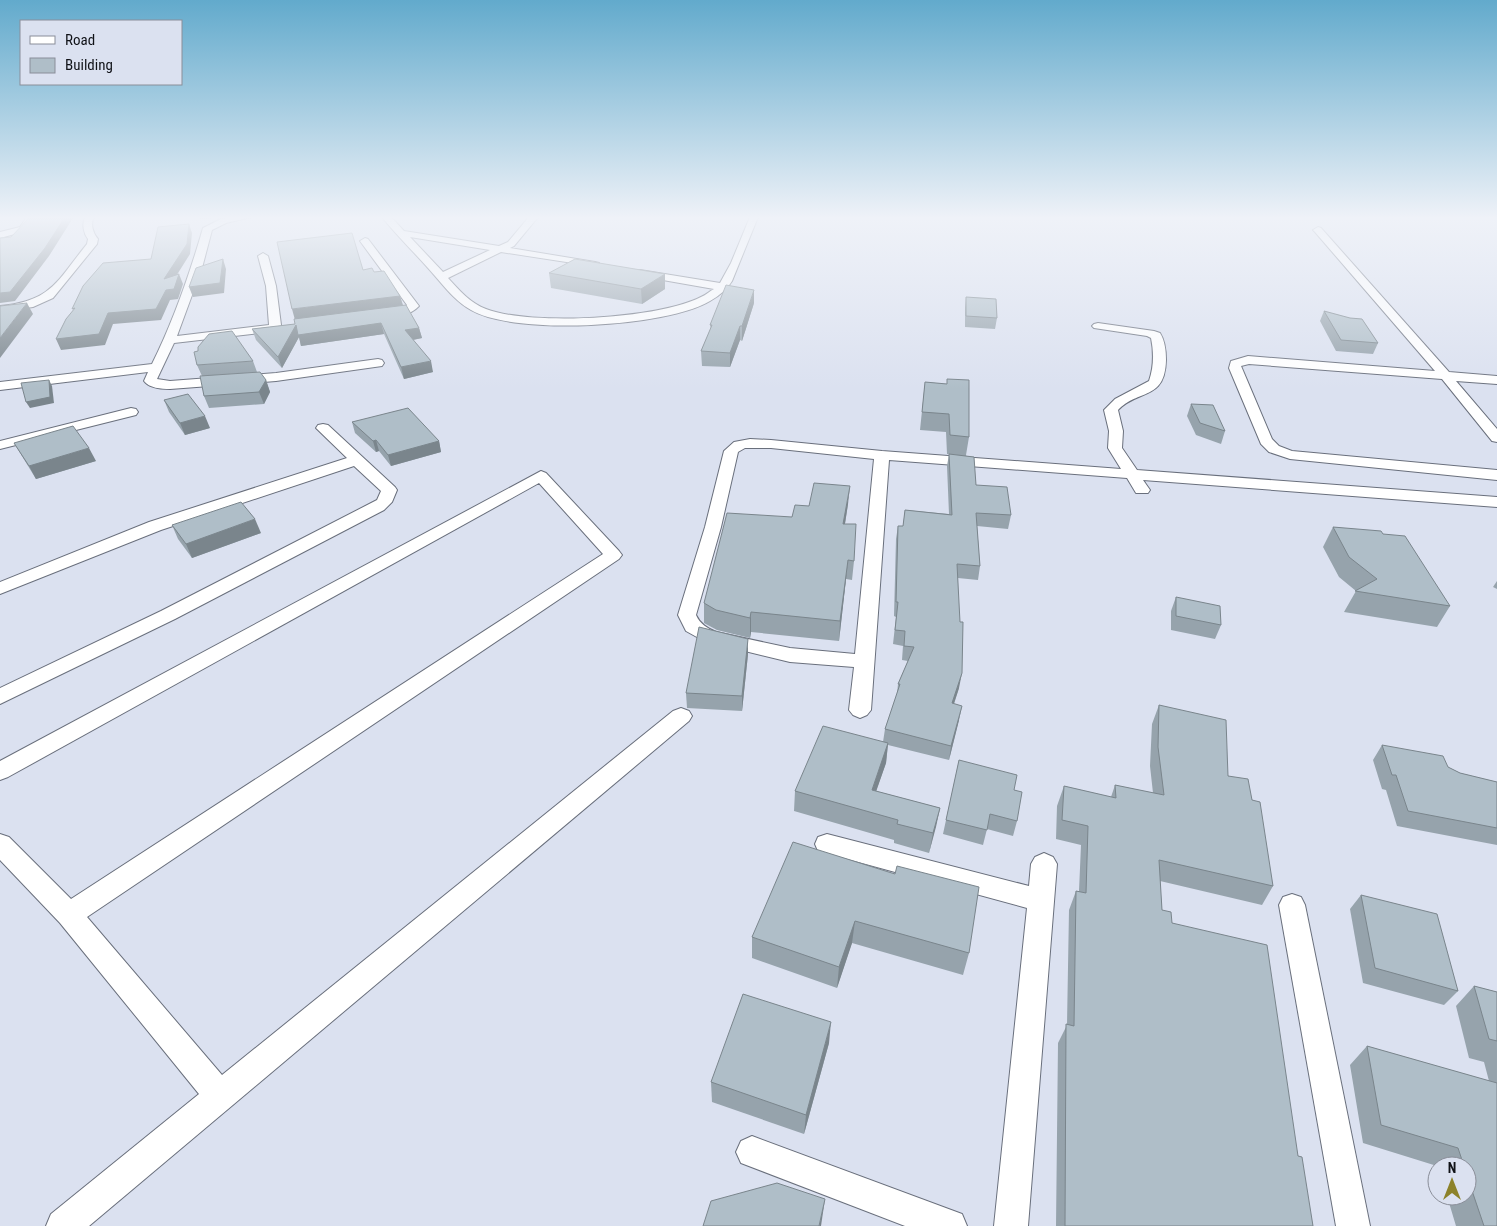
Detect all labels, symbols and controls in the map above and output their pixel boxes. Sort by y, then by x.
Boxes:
legend [20,20,182,85]
text: Road [65,31,95,49]
text: Building [65,56,113,74]
north arrow [1427,1156,1477,1206]
text: N [1448,1160,1456,1176]

